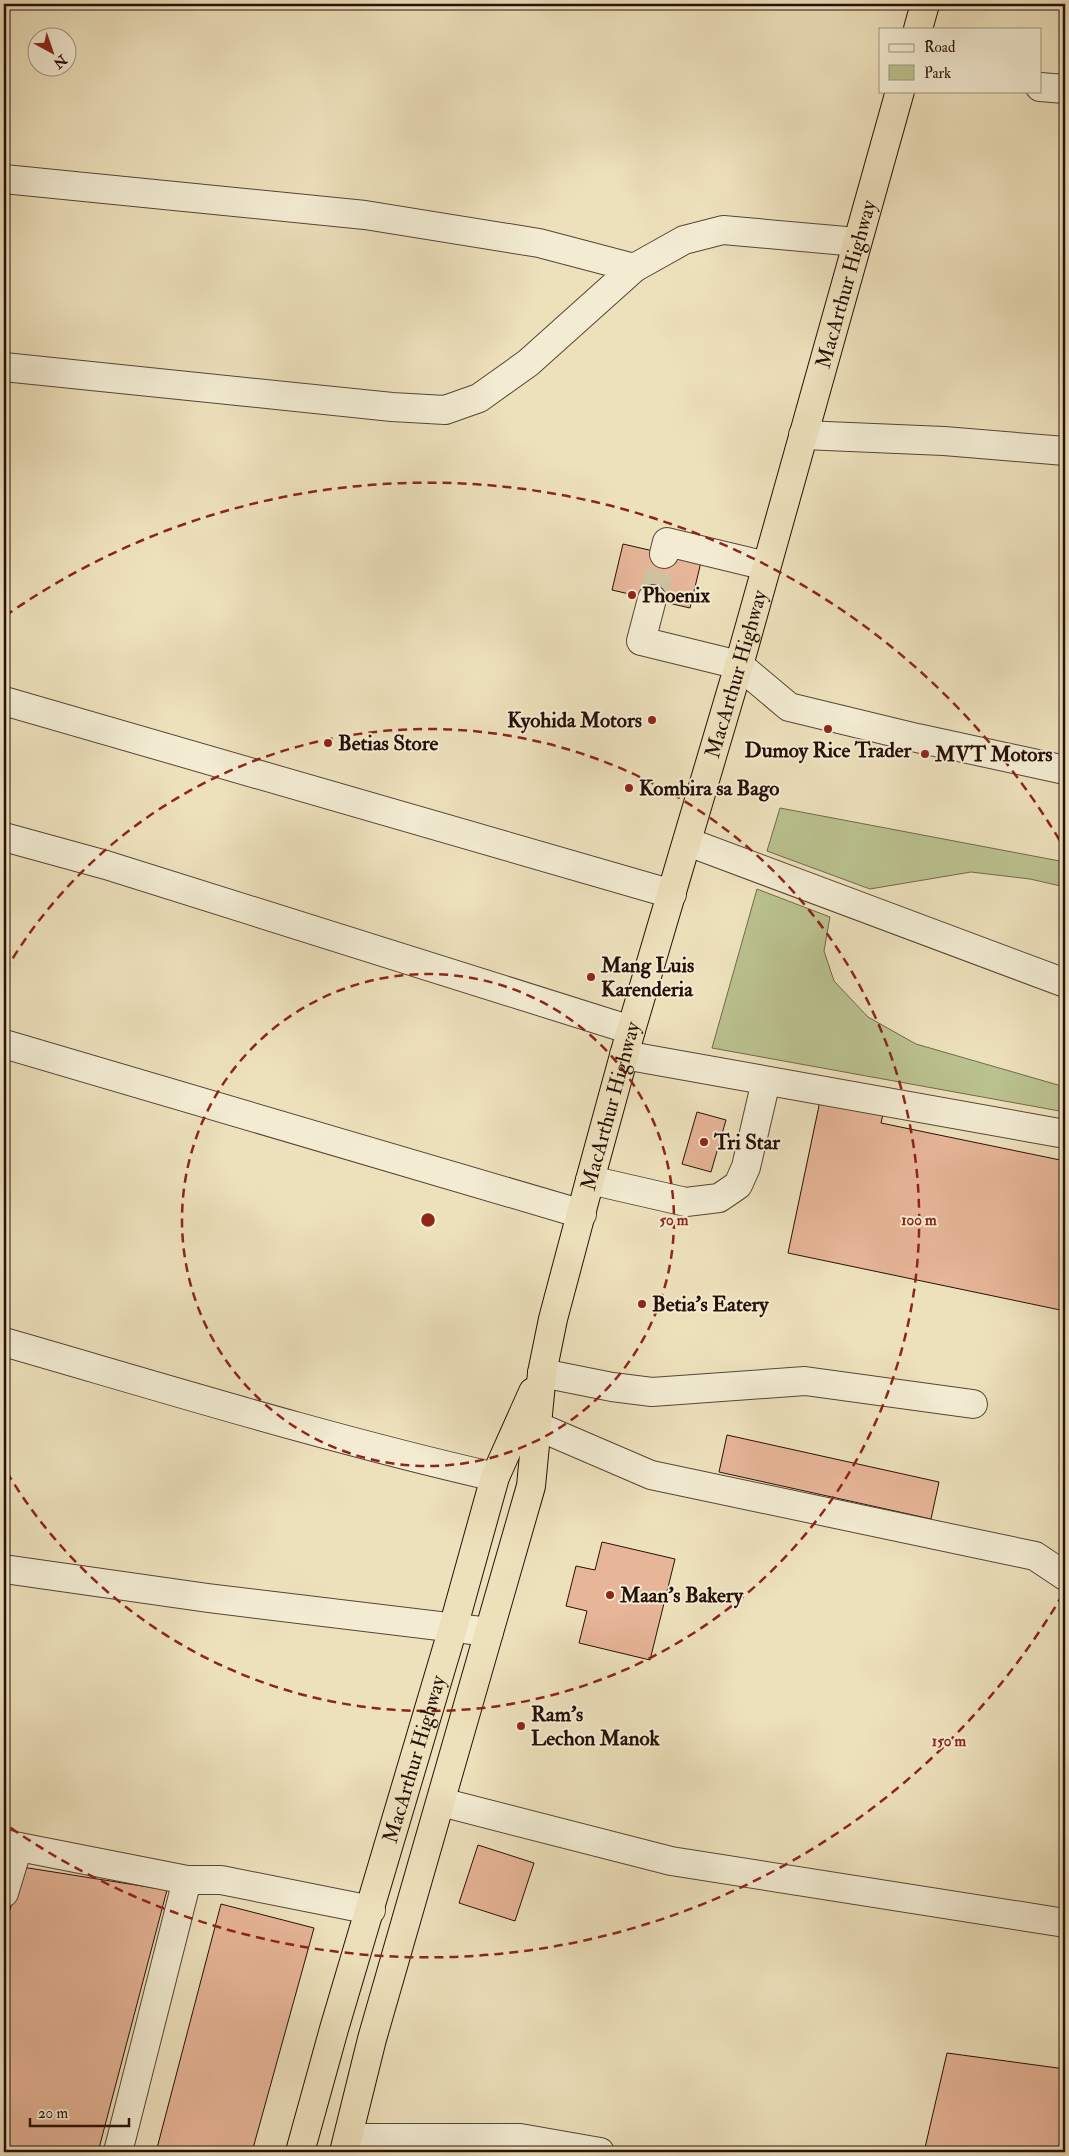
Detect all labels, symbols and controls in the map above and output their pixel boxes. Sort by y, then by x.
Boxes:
north arrow [28,28,78,78]
legend [879,28,1042,92]
text: Road [924,38,956,57]
text: N [49,50,71,72]
text: Park [924,64,951,83]
street label: MacArthur Highway [810,196,883,372]
place label: Phoenix [642,582,711,609]
street label: MacArthur Highway [699,586,774,761]
marker: Phoenix [626,589,638,601]
place label: Kyohida Motors [507,707,642,734]
marker: Kyohida Motors [646,714,658,726]
marker: Dumoy Rice Trader [822,723,834,735]
place label: Betias Store [338,730,438,757]
marker: Betias Store [322,737,334,749]
place label: Dumoy Rice Trader [745,737,913,764]
place label: MVT Motors [934,741,1052,768]
marker: MVT Motors [919,748,931,760]
place label: Kombira sa Bago [639,775,779,802]
marker: Kombira sa Bago [623,782,635,794]
place label: Mang Luis Karenderia [600,952,694,1003]
marker: Mang Luis Karenderia [585,971,597,983]
street label: MacArthur Highway [575,1018,647,1193]
place label: Tri Star [713,1129,781,1156]
marker: Tri Star [698,1136,710,1148]
centre of rings [419,1211,437,1229]
text: 50 m [660,1211,689,1230]
text: 100 m [901,1211,937,1230]
place label: Betia's Eatery [652,1291,769,1318]
marker: Betia's Eatery [636,1298,648,1310]
place label: Maan's Bakery [619,1582,744,1609]
marker: Maan's Bakery [604,1589,616,1601]
street label: MacArthur Highway [377,1672,452,1847]
place label: Ram's Lechon Manok [531,1701,660,1752]
marker: Ram's Lechon Manok [515,1720,527,1732]
text: 150 m [932,1732,966,1751]
scale bar [30,2096,129,2128]
text: 20 m [38,2104,68,2123]

